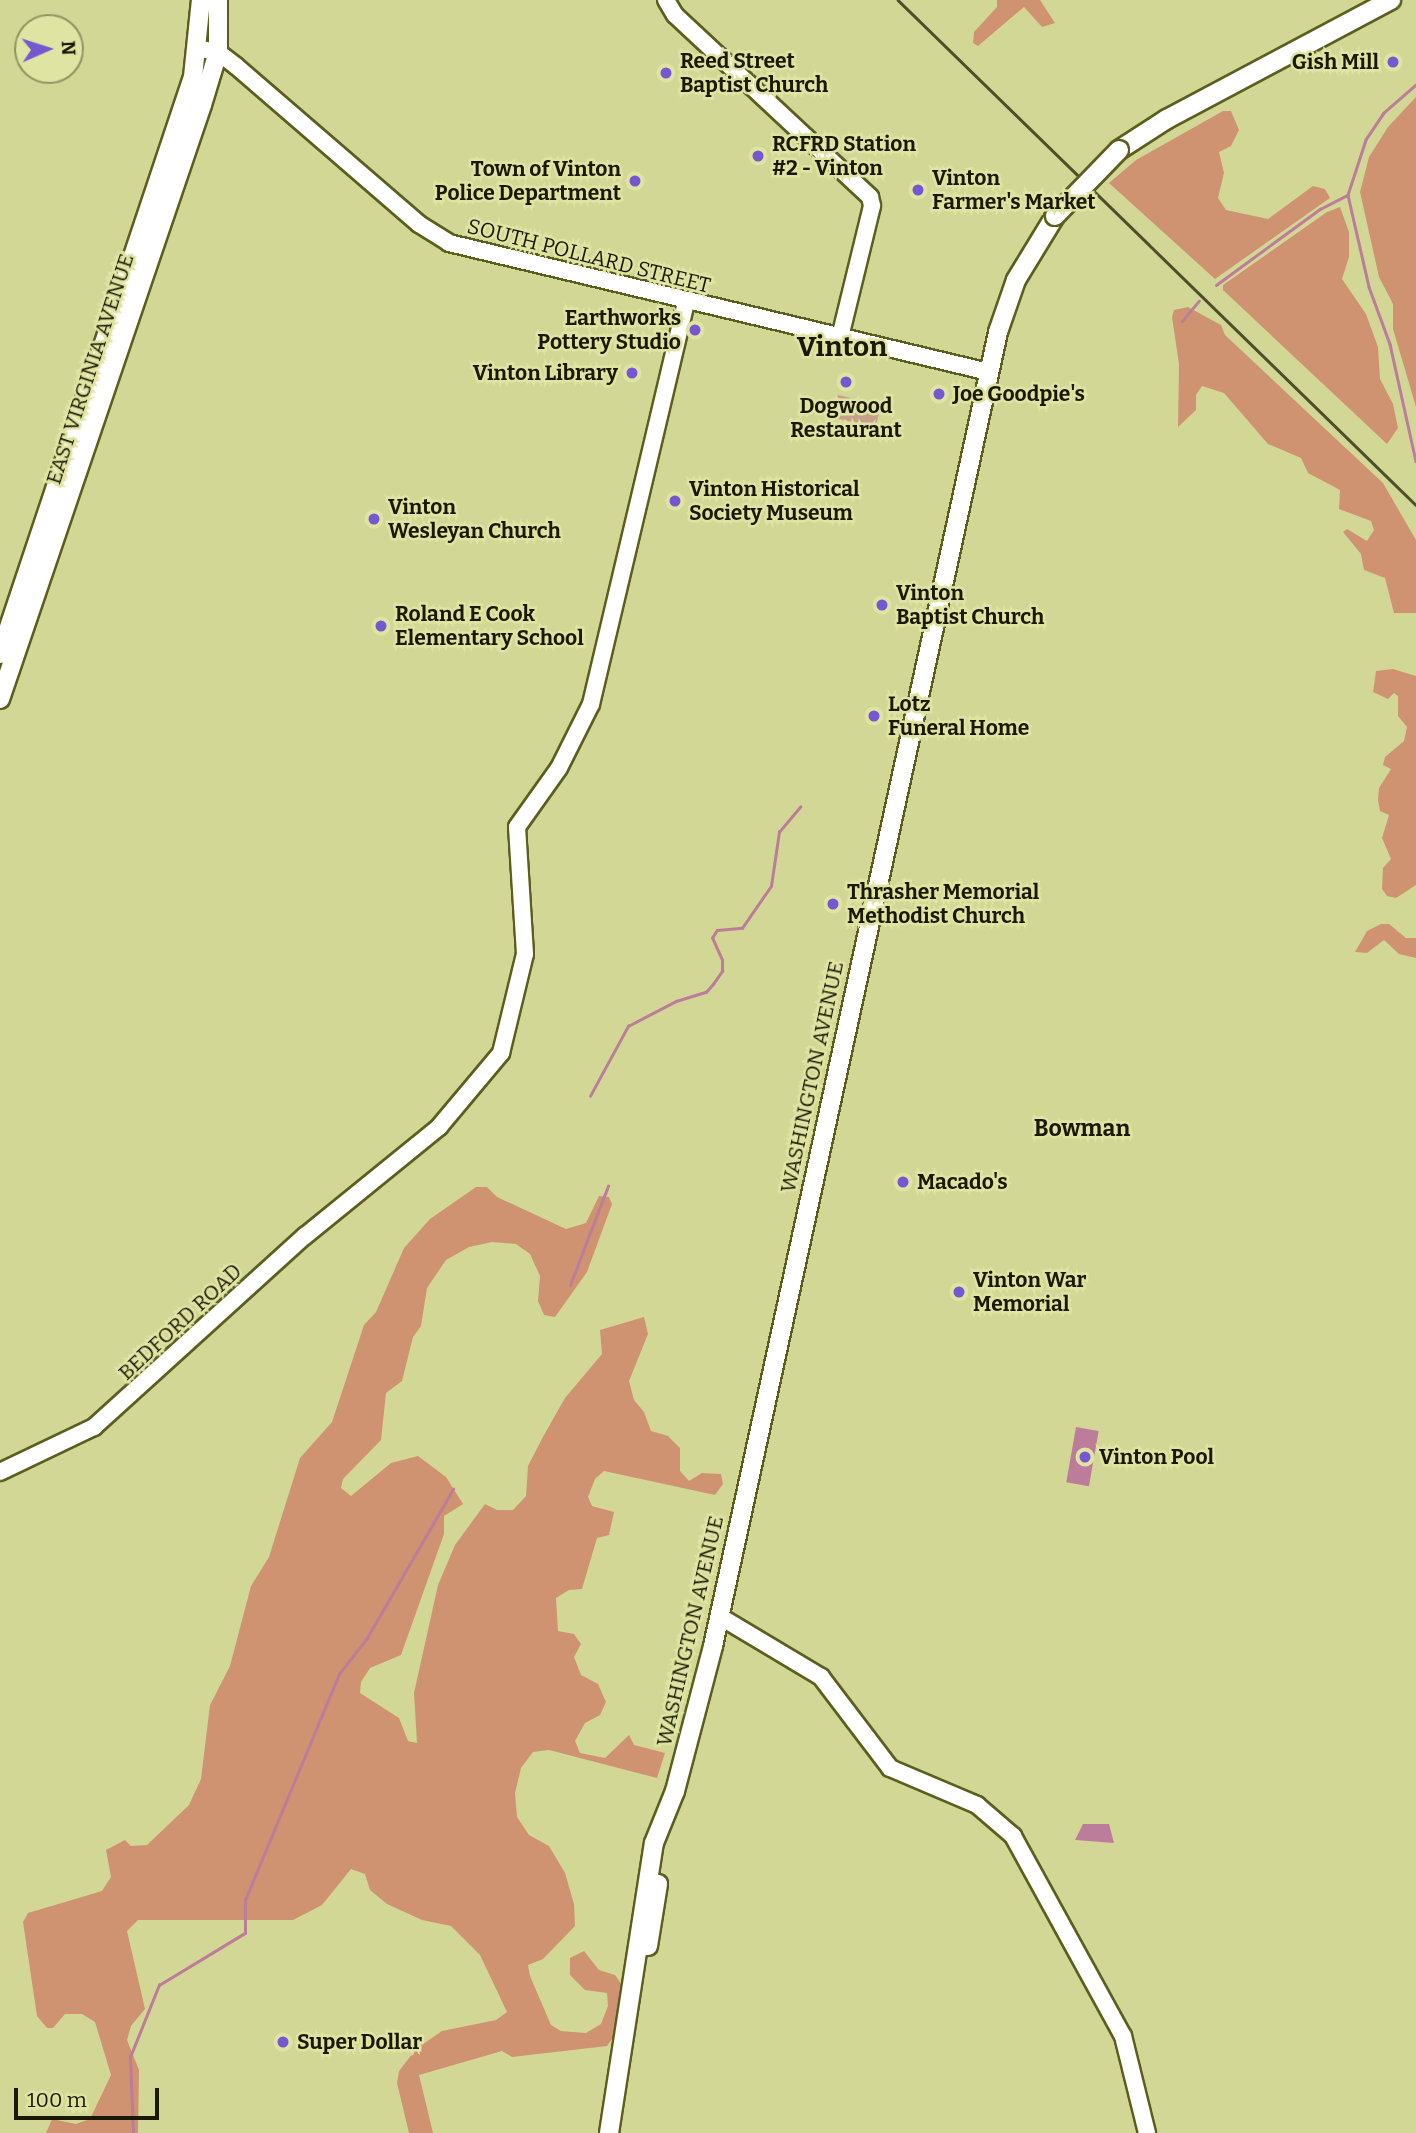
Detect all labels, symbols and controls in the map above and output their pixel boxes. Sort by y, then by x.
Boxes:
north arrow [14,14,84,84]
text: N [57,40,80,56]
place label: Reed Street Baptist Church [680,48,828,98]
place label: Gish Mill [1292,49,1379,75]
marker: Gish Mill [1385,54,1401,70]
marker: Reed Street Baptist Church [658,65,674,81]
place label: RCFRD Station #2 - Vinton [772,131,916,181]
marker: RCFRD Station #2 - Vinton [750,148,766,164]
place label: Town of Vinton Police Department [435,156,621,206]
place label: Vinton Farmer's Market [932,165,1095,215]
marker: Town of Vinton Police Department [627,173,643,189]
marker: Vinton Farmer's Market [910,182,926,198]
street label: SOUTH POLLARD STREET [465,214,713,298]
street label: EAST VIRGINIA AVENUE [41,251,139,487]
place label: Earthworks Pottery Studio [537,305,681,355]
marker: Earthworks Pottery Studio [687,322,703,338]
district label: Vinton [797,330,887,364]
place label: Vinton Library [473,360,618,386]
marker: Vinton Library [624,365,640,381]
marker: Dogwood Restaurant [838,374,854,390]
place label: Joe Goodpie's [953,381,1085,407]
marker: Joe Goodpie's [931,386,947,402]
place label: Dogwood Restaurant [790,393,902,443]
place label: Vinton Historical Society Museum [689,476,860,526]
marker: Vinton Historical Society Museum [667,493,683,509]
place label: Vinton Wesleyan Church [388,494,561,544]
marker: Vinton Wesleyan Church [366,511,382,527]
place label: Vinton Baptist Church [896,580,1044,630]
marker: Vinton Baptist Church [874,597,890,613]
place label: Roland E Cook Elementary School [395,601,584,651]
marker: Roland E Cook Elementary School [373,618,389,634]
place label: Lotz Funeral Home [888,691,1029,741]
marker: Lotz Funeral Home [866,708,882,724]
place label: Thrasher Memorial Methodist Church [847,879,1039,929]
marker: Thrasher Memorial Methodist Church [825,896,841,912]
street label: WASHINGTON AVENUE [775,959,849,1195]
district label: Bowman [1034,1114,1130,1142]
place label: Macado's [917,1169,1007,1195]
marker: Macado's [895,1174,911,1190]
street label: BEDFORD ROAD [113,1259,247,1385]
place label: Vinton War Memorial [973,1267,1086,1317]
marker: Vinton War Memorial [951,1284,967,1300]
place label: Vinton Pool [1099,1444,1214,1470]
marker: Vinton Pool [1077,1449,1093,1465]
street label: WASHINGTON AVENUE [651,1513,729,1749]
place label: Super Dollar [297,2029,422,2055]
marker: Super Dollar [275,2034,291,2050]
scale bar [18,2074,163,2118]
text: 100 m [27,2087,87,2113]

